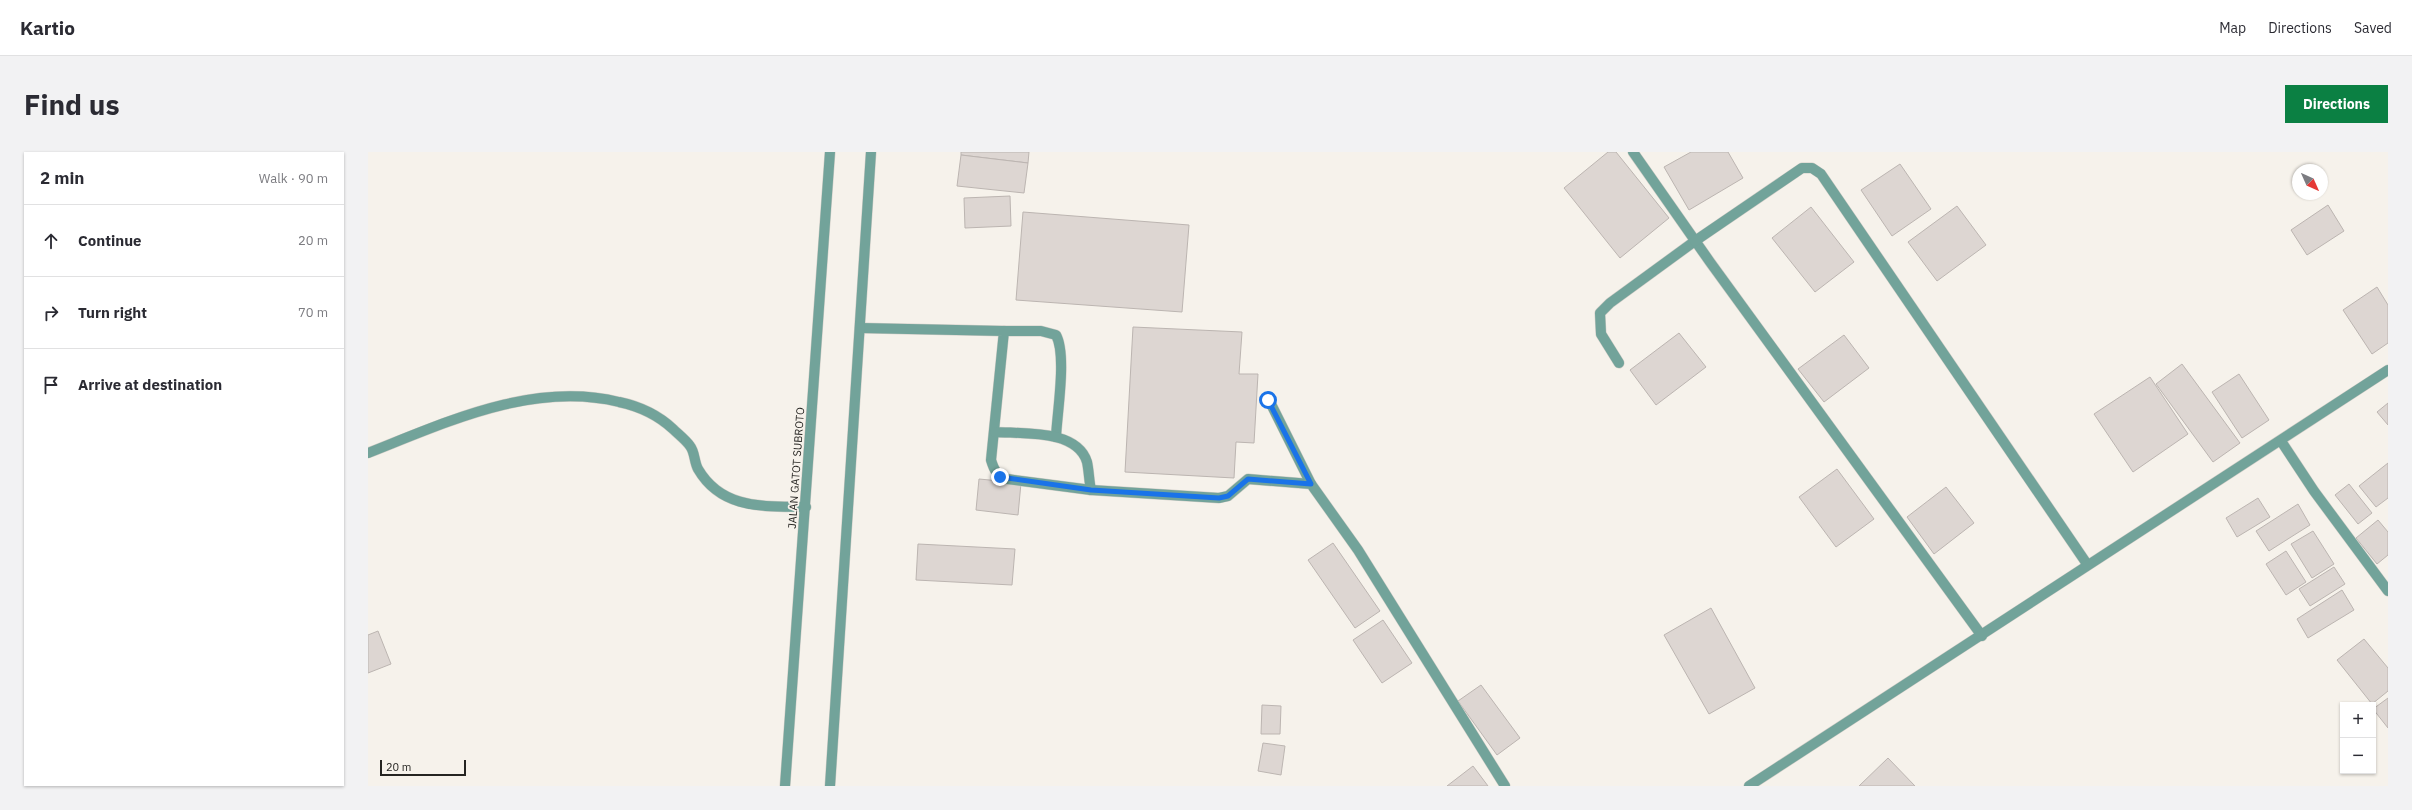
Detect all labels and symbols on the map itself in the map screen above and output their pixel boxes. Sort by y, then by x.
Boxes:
north arrow [2292,164,2328,200]
route start [1259,391,1277,409]
street label: JALAN GATOT SUBROTO [785,407,807,529]
route end [991,468,1009,486]
scale bar [380,758,466,777]

